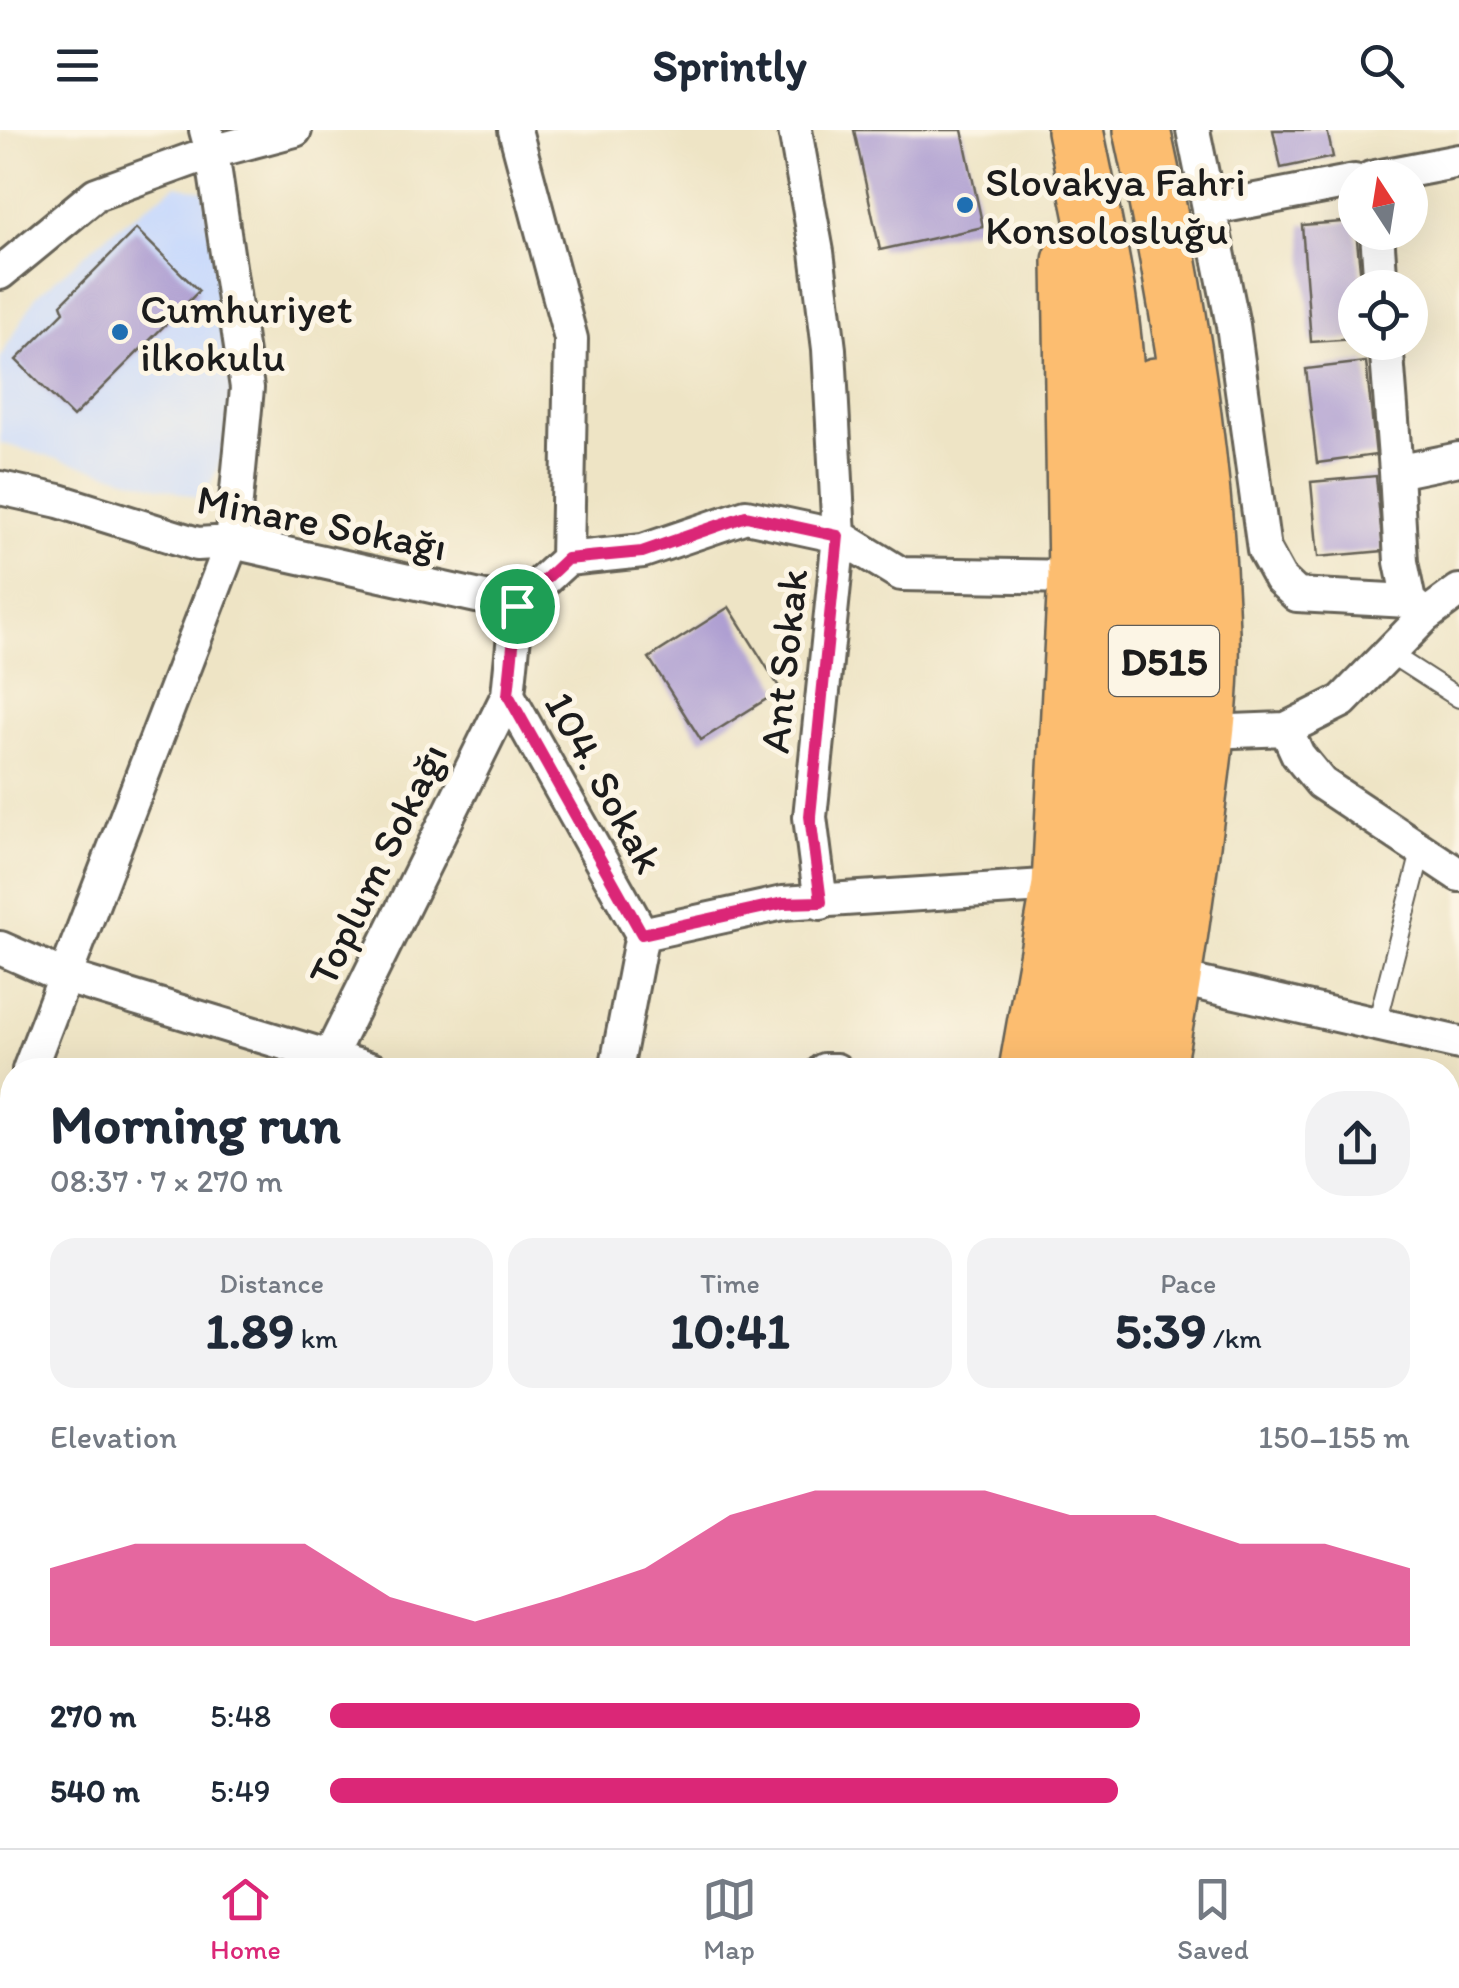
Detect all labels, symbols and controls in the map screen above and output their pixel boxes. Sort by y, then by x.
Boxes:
icon: menu [50,38,105,93]
text: Sprintly [652,38,807,92]
icon: search [1354,38,1409,93]
place label: Slovakya Fahri Konsolosluğu [985,156,1246,255]
north arrow [1338,160,1428,250]
map controls [1338,160,1428,360]
marker: Slovakya Fahri Konsolosluğu [954,194,976,216]
button: locate [1338,270,1428,360]
place label: Cumhuriyet ilkokulu [140,283,352,382]
marker: Cumhuriyet ilkokulu [109,321,131,343]
street label: Minare Sokağı [193,473,451,572]
pin [475,564,560,649]
street label: Ant Sokak [748,566,819,756]
icon: arrive [490,579,545,634]
road number: D515 [1109,626,1219,696]
street label: 104. Sokak [534,683,675,882]
street label: Toplum Sokağı [297,735,458,994]
text: Morning run [50,1091,341,1157]
button: share [1305,1091,1410,1196]
text: 08:37 · 7 × 270 m [50,1162,283,1200]
text: Distance [219,1266,324,1300]
text: Time [700,1266,760,1300]
text: Pace [1160,1266,1216,1300]
text: 1.89 [205,1300,295,1361]
text: 10:41 [670,1300,790,1361]
text: 5:39 [1115,1300,1207,1361]
text: km [295,1321,338,1355]
text: /km [1207,1321,1262,1355]
text: Elevation [50,1418,177,1456]
text: 150–155 m [1258,1418,1410,1456]
text: 270 m [50,1697,137,1735]
text: 5:48 [210,1697,271,1735]
text: 540 m [50,1772,140,1810]
text: 5:49 [210,1772,271,1810]
tab: Home [210,1872,281,1966]
tab: Map [702,1872,757,1966]
tab: Saved [1177,1872,1249,1966]

